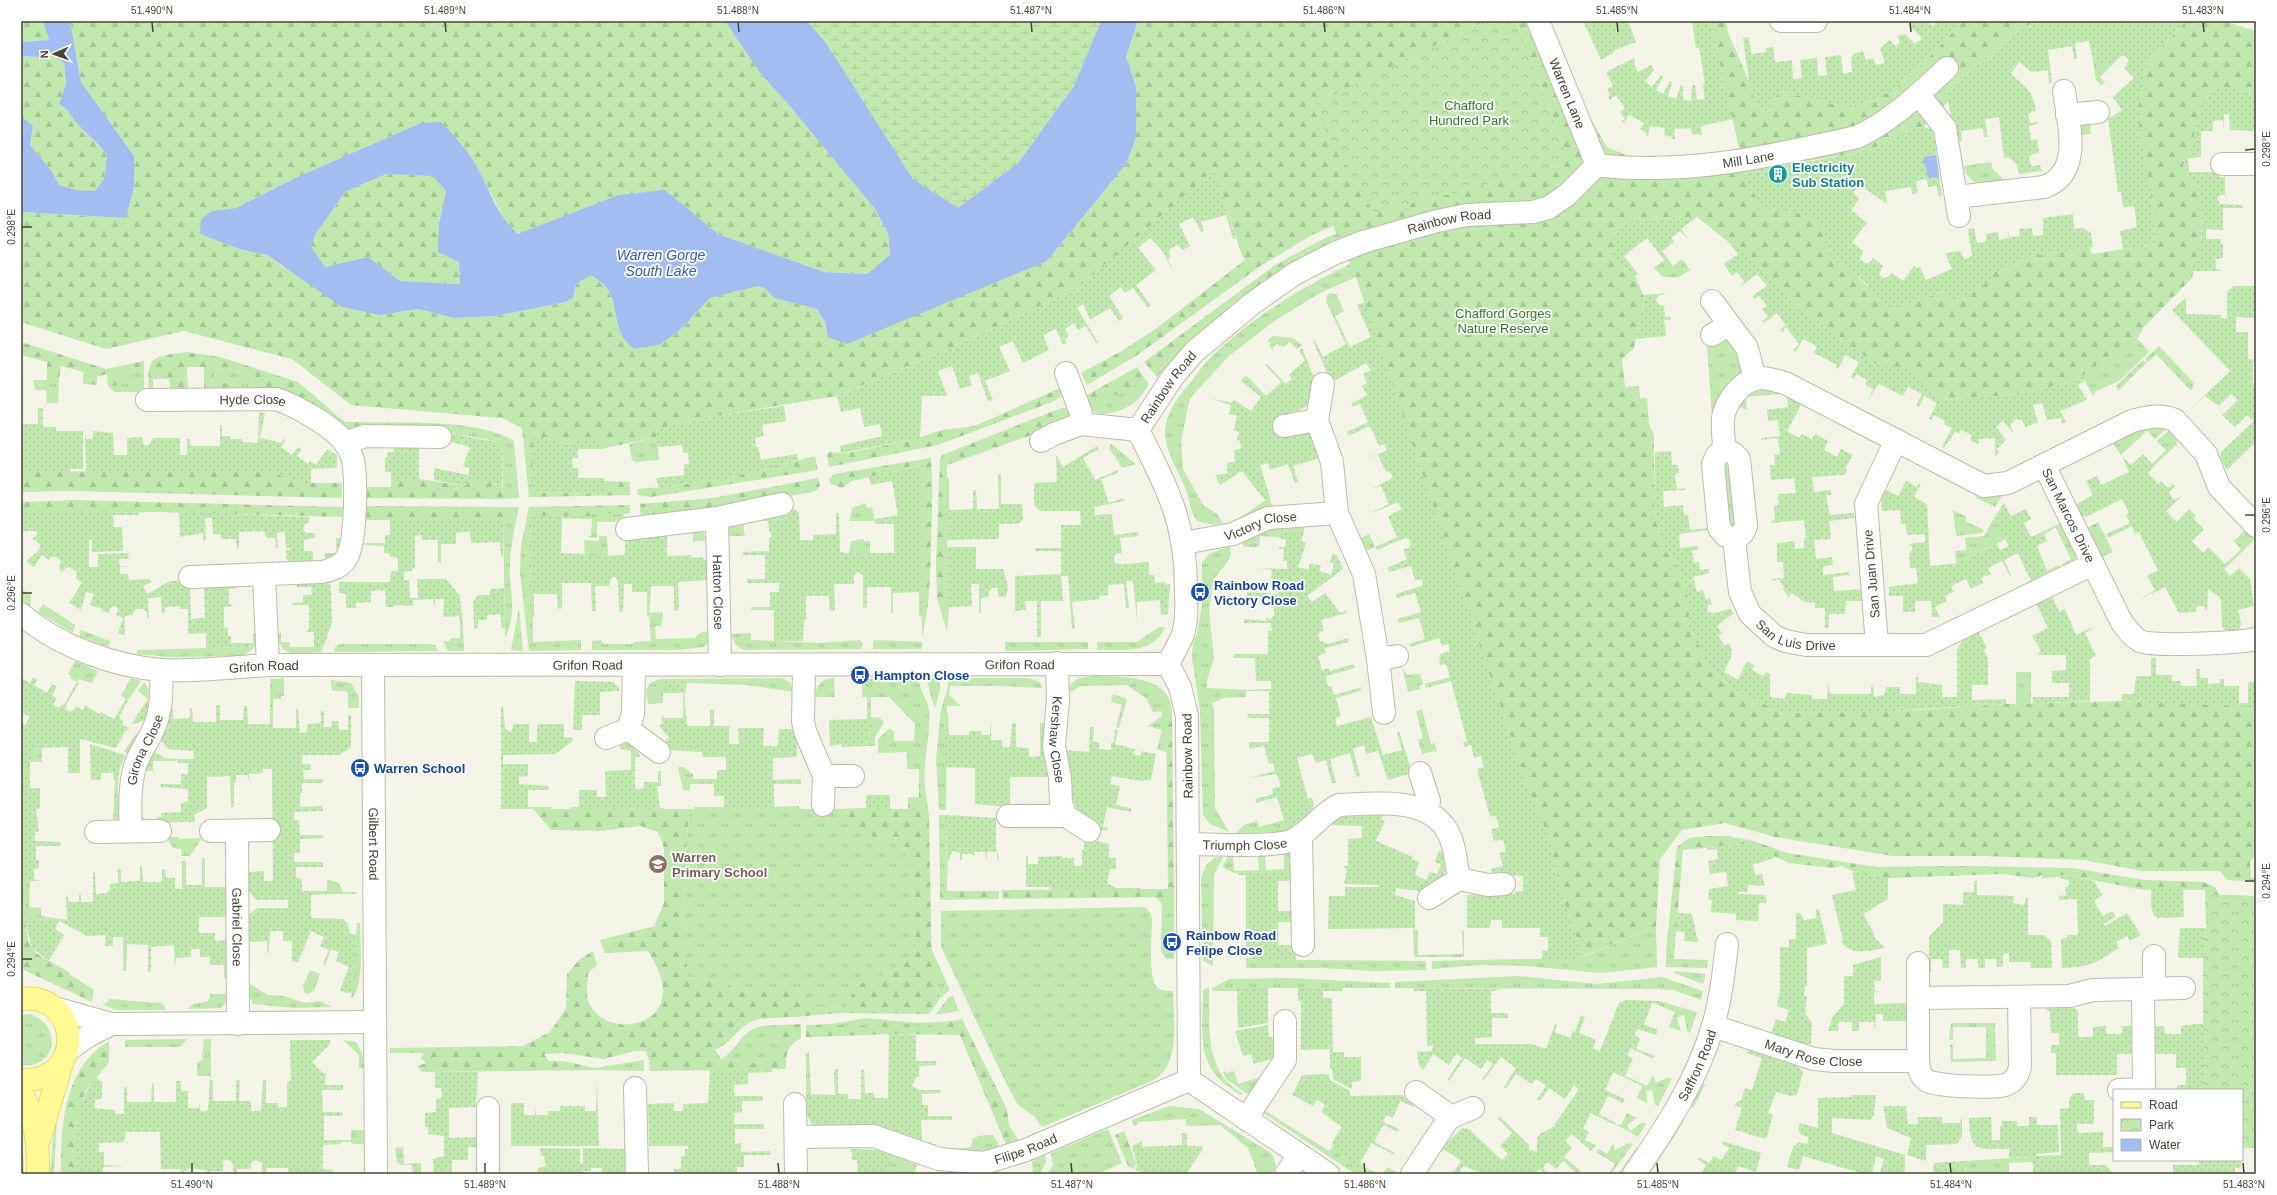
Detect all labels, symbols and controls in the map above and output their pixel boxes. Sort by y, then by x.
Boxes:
text: 51.490°N [131,5,173,16]
text: 51.489°N [424,5,466,16]
text: 51.488°N [717,5,759,16]
text: 51.487°N [1010,5,1052,16]
text: 51.486°N [1303,5,1345,16]
text: 51.485°N [1596,5,1638,16]
text: 51.484°N [1889,5,1931,16]
text: 51.483°N [2182,5,2224,16]
north arrow [34,34,74,74]
text: N [38,50,50,59]
street label: Warren Lane [1546,56,1588,131]
park label: Chafford Hundred Park [1429,98,1510,128]
text: 0.298°E [2261,131,2272,167]
street label: Mill Lane [1722,148,1775,171]
place label: Electricity Sub Station [1792,160,1864,190]
building icon: Electricity Sub Station [1767,163,1789,185]
street label: Rainbow Road [1406,207,1492,237]
text: 0.298°E [6,209,17,245]
water label: Warren Gorge South Lake [617,247,705,279]
park label: Chafford Gorges Nature Reserve [1455,306,1551,336]
street label: Rainbow Road [1137,348,1199,426]
street label: Hyde Close [219,391,288,410]
street label: San Marcos Drive [2039,466,2098,565]
text: 0.296°E [2261,497,2272,533]
street label: Victory Close [1223,509,1297,543]
street label: San Juan Drive [1860,529,1883,619]
street label: Hatton Close [710,554,726,630]
text: 0.296°E [6,575,17,611]
place label: Rainbow Road Victory Close [1214,578,1304,608]
bus stop icon: Rainbow Road Victory Close [1189,581,1211,603]
street label: San Luis Drive [1753,616,1836,653]
street label: Grifon Road [985,657,1055,672]
street label: Grifon Road [228,658,299,676]
street label: Grifon Road [553,658,623,673]
bus stop icon: Hampton Close [849,664,871,686]
place label: Hampton Close [874,668,969,683]
street label: Kershaw Close [1046,696,1067,783]
street label: Girona Close [124,713,166,786]
street label: Rainbow Road [1179,713,1196,799]
bus stop icon: Warren School [349,757,371,779]
place label: Warren School [374,761,465,776]
street label: Gilbert Road [366,807,381,881]
street label: Triumph Close [1202,835,1288,853]
place label: Warren Primary School [672,850,767,880]
school or university icon: Warren Primary School [647,853,669,875]
text: 0.294°E [2261,863,2272,899]
street label: Gabriel Close [229,888,245,966]
place label: Rainbow Road Felipe Close [1186,928,1276,958]
bus stop icon: Rainbow Road Felipe Close [1161,931,1183,953]
text: 0.294°E [6,941,17,977]
street label: Saffron Road [1675,1028,1719,1104]
street label: Mary Rose Close [1763,1036,1863,1069]
legend [2113,1089,2243,1161]
text: Road [2149,1098,2178,1112]
text: Park [2149,1118,2175,1132]
street label: Filipe Road [992,1131,1059,1167]
text: Water [2149,1138,2181,1152]
text: 51.490°N [171,1179,213,1190]
text: 51.489°N [464,1179,506,1190]
text: 51.488°N [758,1179,800,1190]
text: 51.487°N [1051,1179,1093,1190]
text: 51.486°N [1344,1179,1386,1190]
text: 51.485°N [1637,1179,1679,1190]
text: 51.484°N [1930,1179,1972,1190]
text: 51.483°N [2223,1179,2265,1190]

